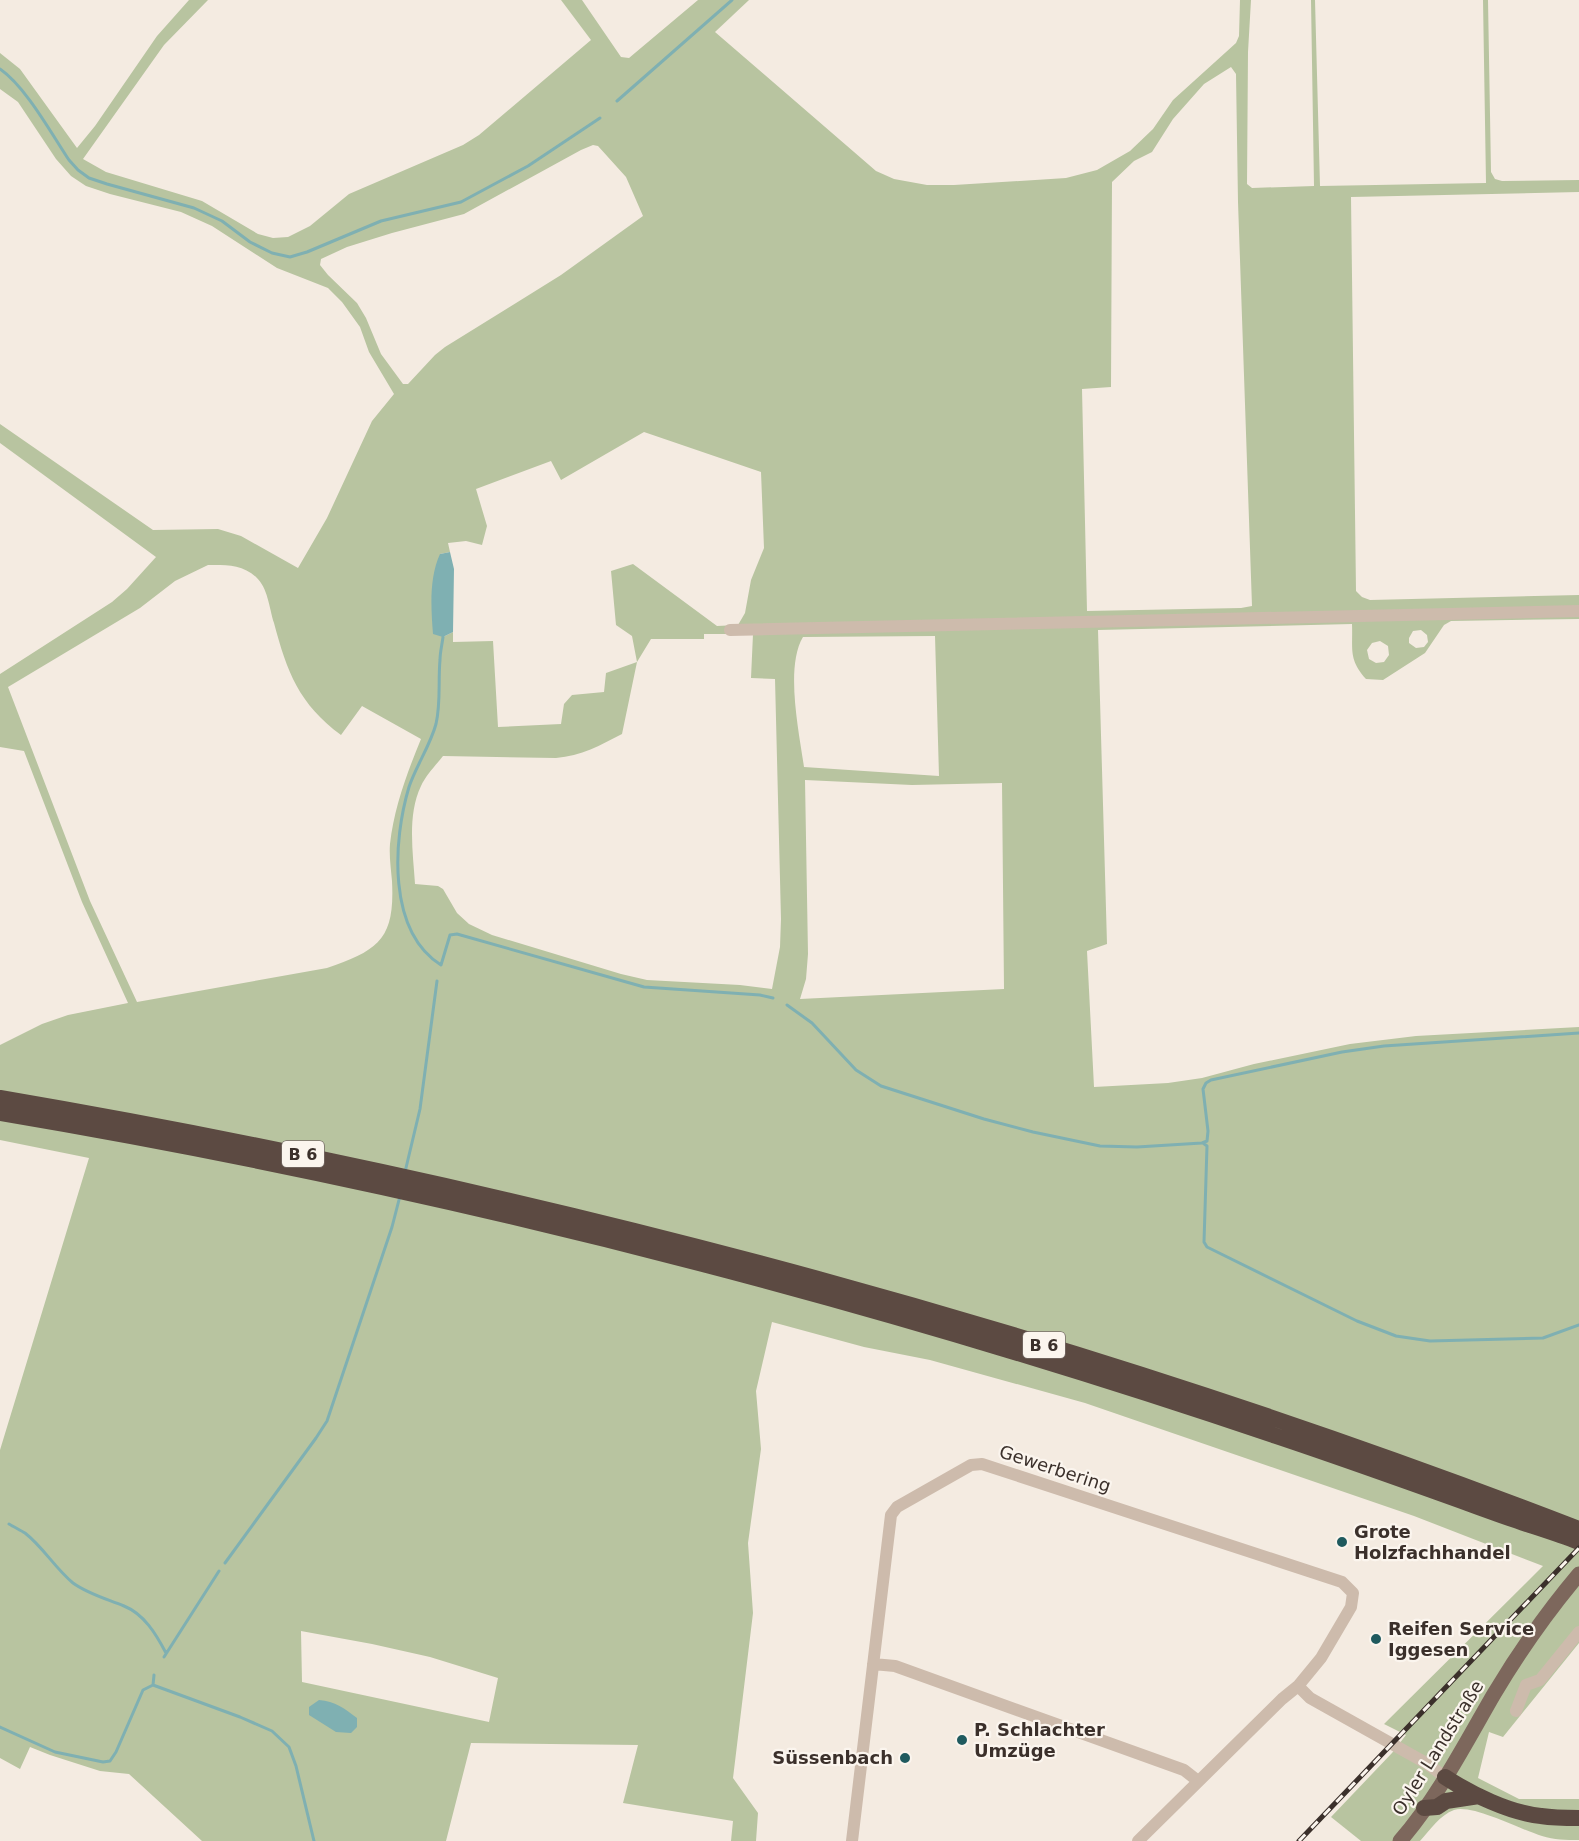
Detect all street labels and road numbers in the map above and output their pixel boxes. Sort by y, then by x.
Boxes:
road number: B 6 [282,1141,324,1167]
road number: B 6 [1023,1332,1065,1358]
street label: Gewerbering [997,1441,1114,1496]
street label: Oyler Landstraße [1388,1676,1488,1819]

